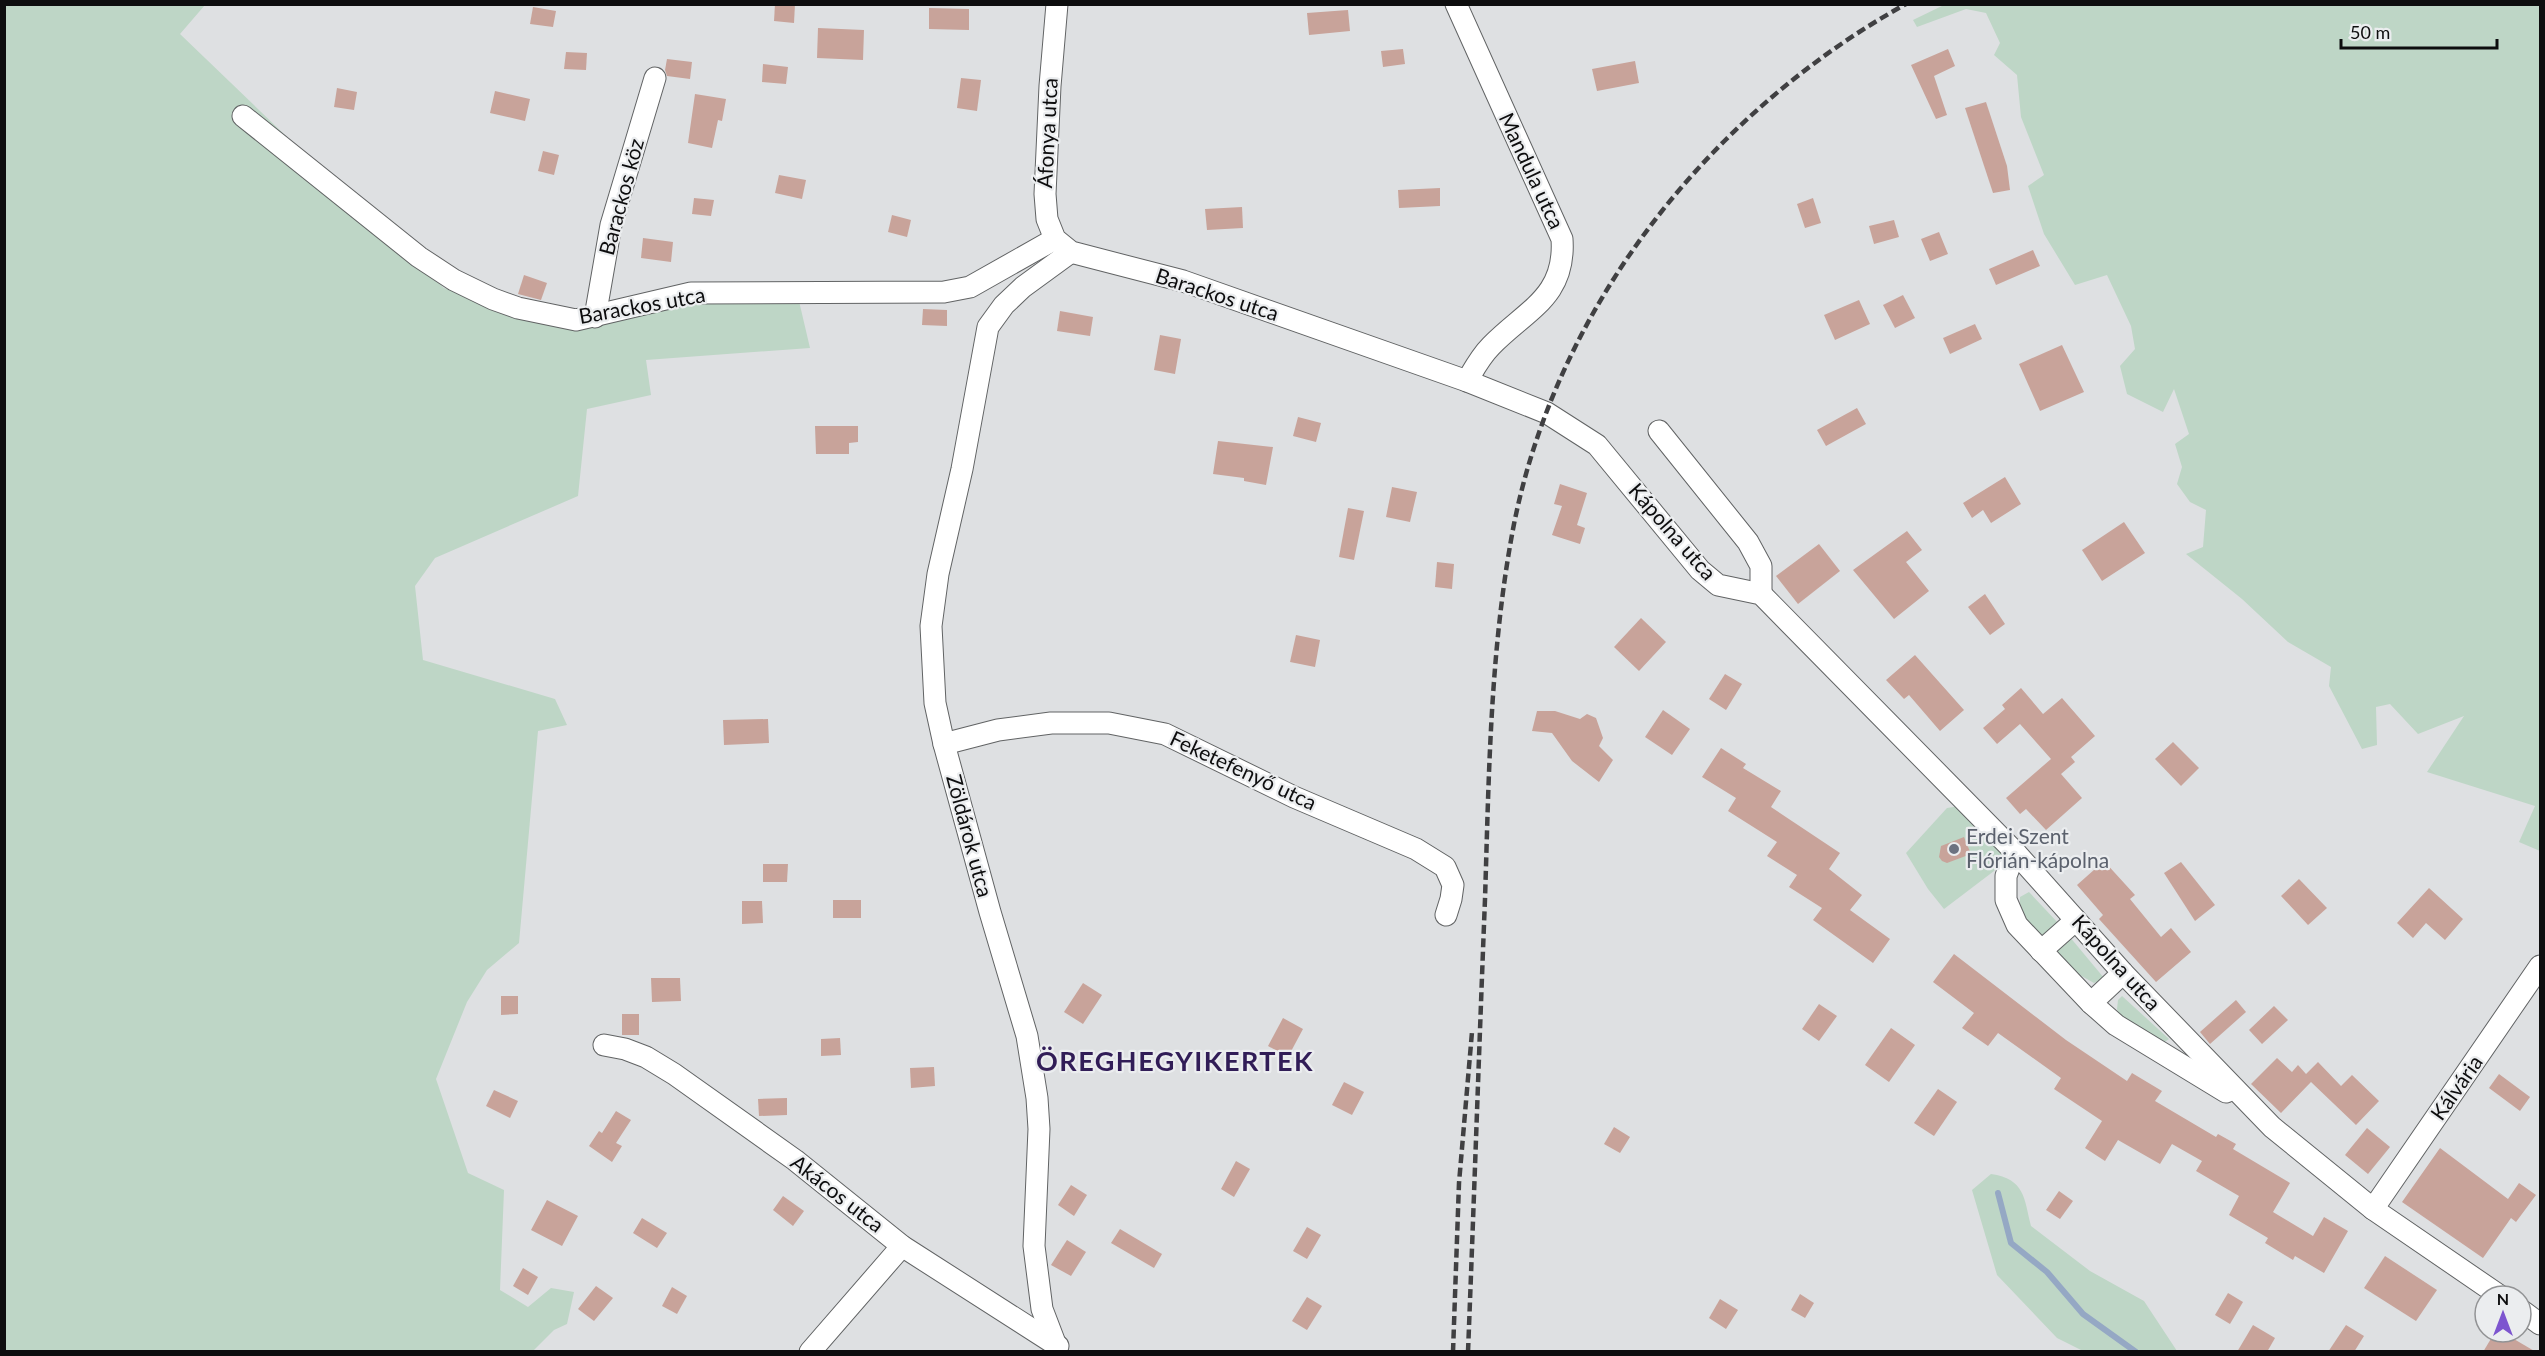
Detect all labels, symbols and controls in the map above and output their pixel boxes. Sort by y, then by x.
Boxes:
scale bar [2341,12,2497,50]
text: 50 m [2350,21,2390,43]
street label: Áfonya utca [1031,77,1062,189]
street label: Mandula utca [1495,108,1570,232]
street label: Barackos köz [593,136,648,258]
street label: Barackos utca [1153,262,1282,325]
street label: Barackos utca [577,281,707,328]
street label: Kápolna utca [1624,477,1722,585]
street label: Feketefenyő utca [1166,725,1321,814]
street label: Zöldárok utca [942,772,999,900]
place label: Erdei Szent Flórián-kápolna [1966,823,2109,872]
marker: Erdei Szent Flórián-kápolna [1947,842,1961,856]
street label: Kápolna utca [2068,909,2167,1015]
district label: ÖREGHEGYIKERTEK [1036,1044,1314,1077]
street label: Kálvária [2424,1050,2487,1124]
street label: Akácos utca [786,1149,889,1237]
north arrow [2473,1284,2533,1344]
text: N [2497,1289,2509,1308]

